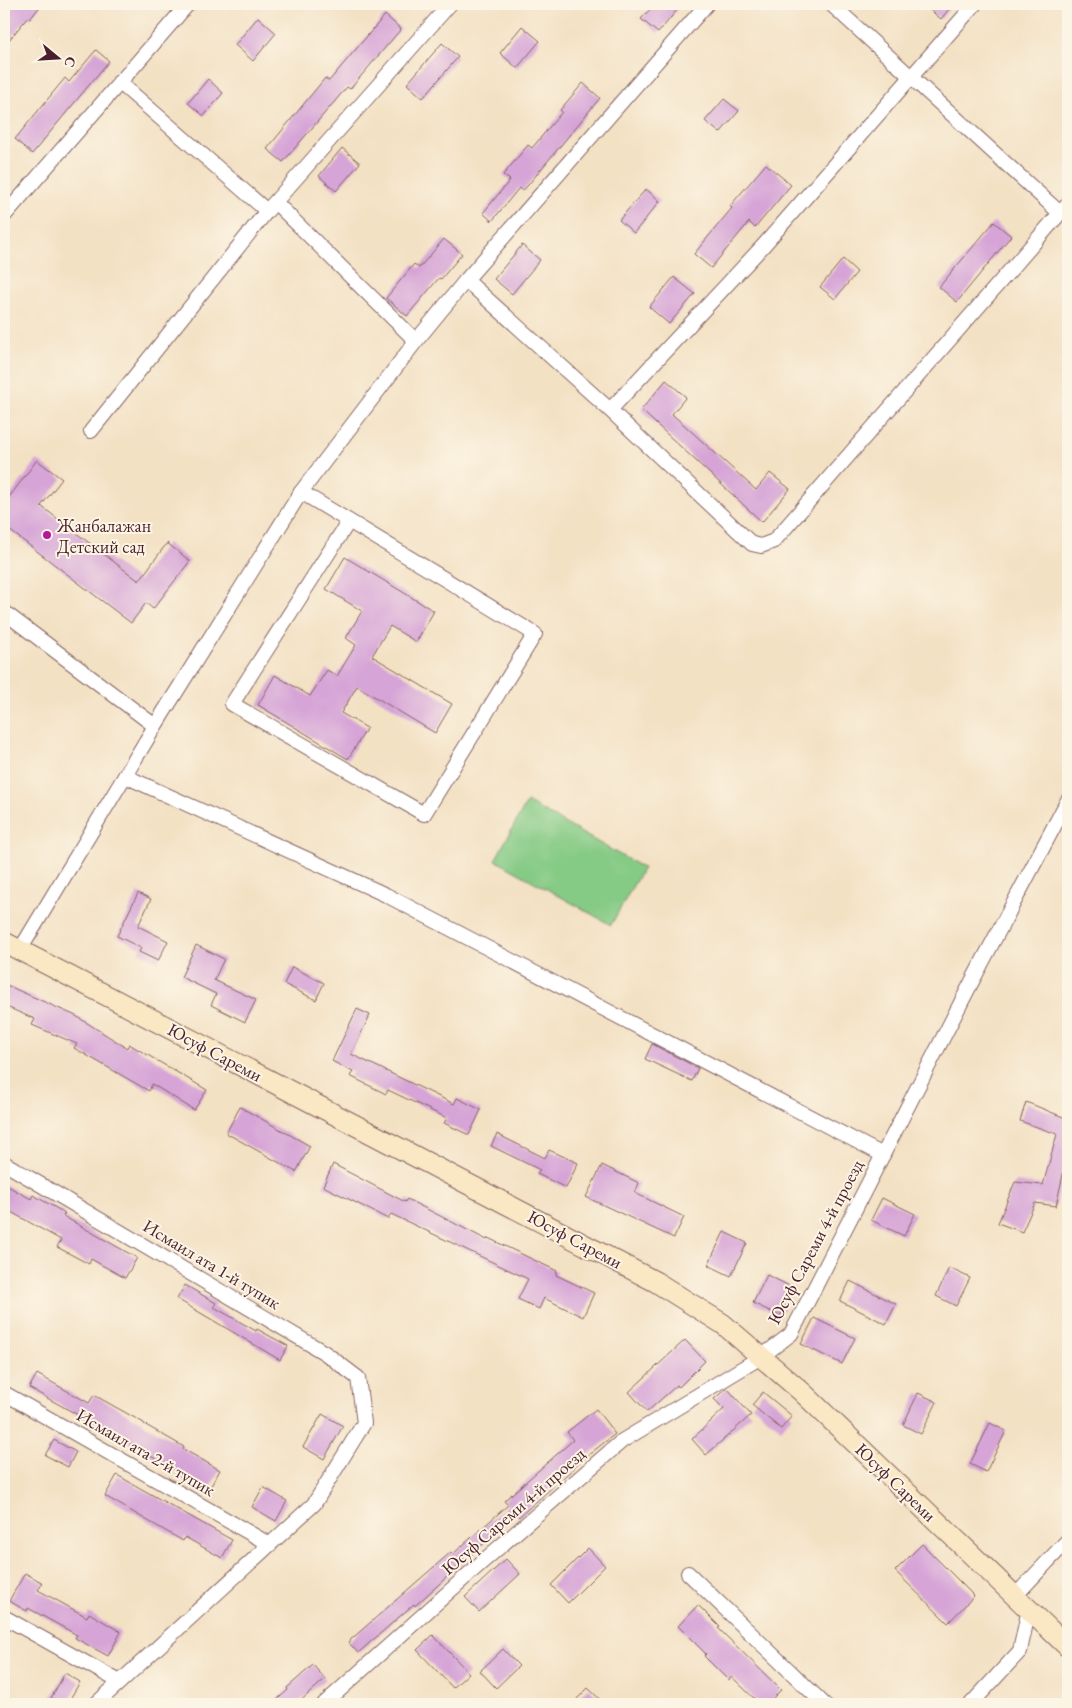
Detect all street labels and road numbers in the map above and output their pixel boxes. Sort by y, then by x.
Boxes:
street label: Юсуф Сареми [164,1017,267,1087]
street label: Юсуф Сареми 4-й проезд [762,1156,868,1328]
street label: Юсуф Сареми [524,1204,627,1274]
street label: Исмаил ата 1-й тупик [139,1214,285,1314]
street label: Исмаил ата 2-й тупик [73,1403,220,1501]
street label: Юсуф Сареми [851,1438,942,1527]
street label: Юсуф Сареми 4-й проезд [436,1442,590,1580]

